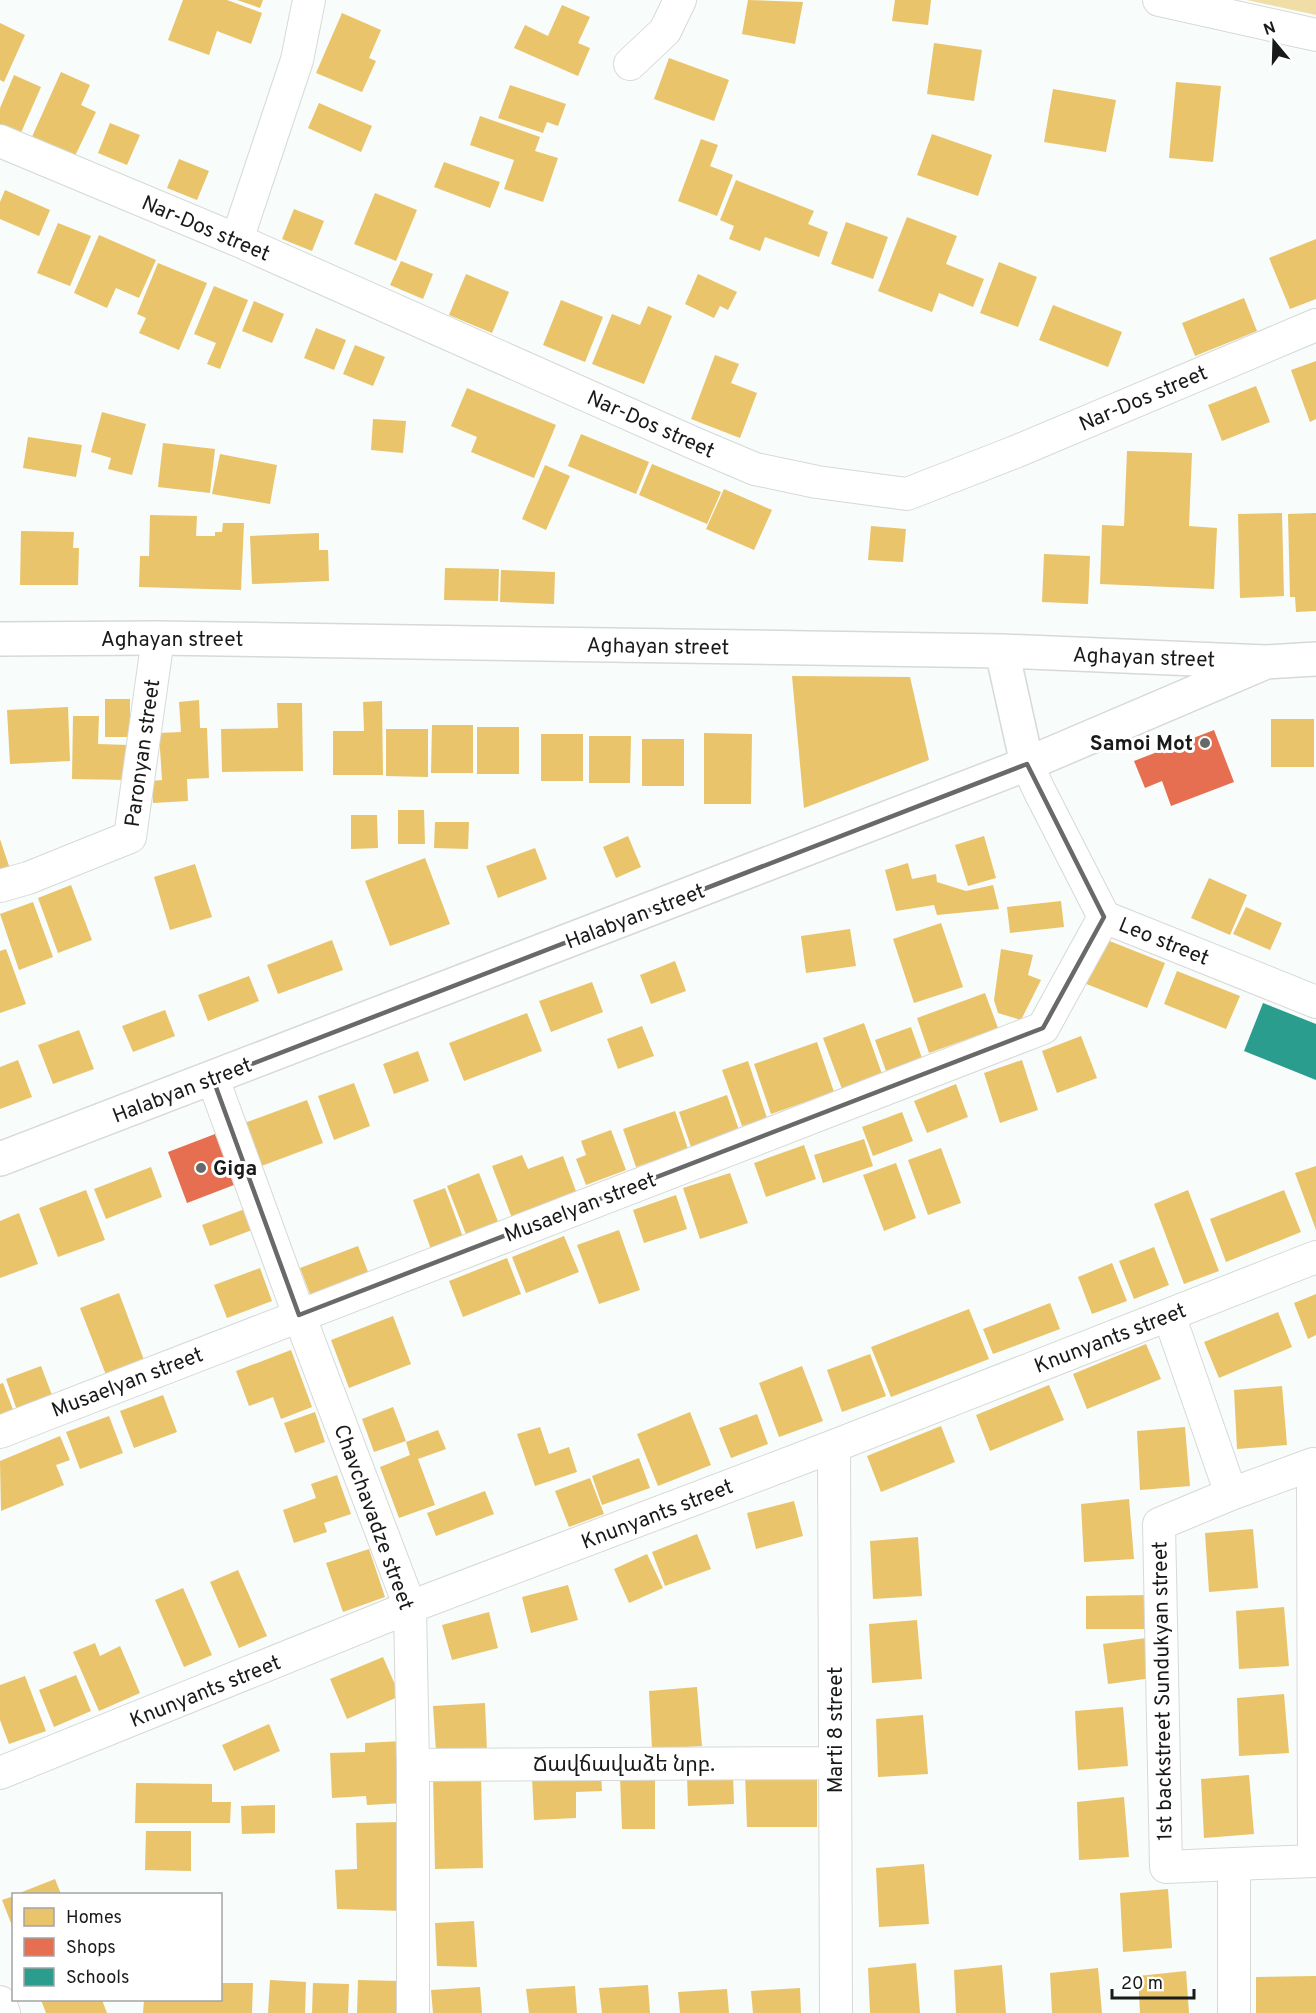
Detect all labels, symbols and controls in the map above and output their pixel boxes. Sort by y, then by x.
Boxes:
north arrow [1244,12,1304,72]
text: N [1261,18,1278,41]
street label: Nar-Dos street [137,190,274,269]
street label: Nar-Dos street [1075,360,1212,439]
street label: Nar-Dos street [582,385,718,466]
street label: Aghayan street [101,627,243,654]
street label: Aghayan street [586,633,730,662]
street label: Aghayan street [1072,643,1216,674]
street label: Paronyan street [120,678,167,829]
place label: Samoi Mot [1090,731,1193,758]
marker: Samoi Mot [1198,736,1212,750]
street label: Halabyan street [562,878,709,956]
street label: Leo street [1114,912,1213,973]
street label: Halabyan street [109,1052,256,1130]
place label: Giga [213,1156,257,1183]
marker: Giga [194,1161,208,1175]
street label: Musaelyan street [501,1167,660,1250]
street label: Knunyants street [1031,1298,1190,1381]
street label: Musaelyan street [48,1342,207,1425]
street label: Chavchavadze street [326,1421,419,1614]
street label: Knunyants street [578,1474,737,1557]
street label: 1st backstreet Sundukyan street [1147,1541,1180,1841]
street label: Knunyants street [126,1650,285,1735]
street label: Marti 8 street [823,1667,850,1793]
street label: Ճավճավաձե նրբ. [533,1752,715,1779]
legend [12,1893,222,2001]
text: Homes [66,1907,122,1930]
text: Shops [66,1937,116,1960]
scale bar [1112,1962,1194,2000]
text: Schools [66,1967,129,1990]
text: 20 m [1121,1973,1163,1996]

